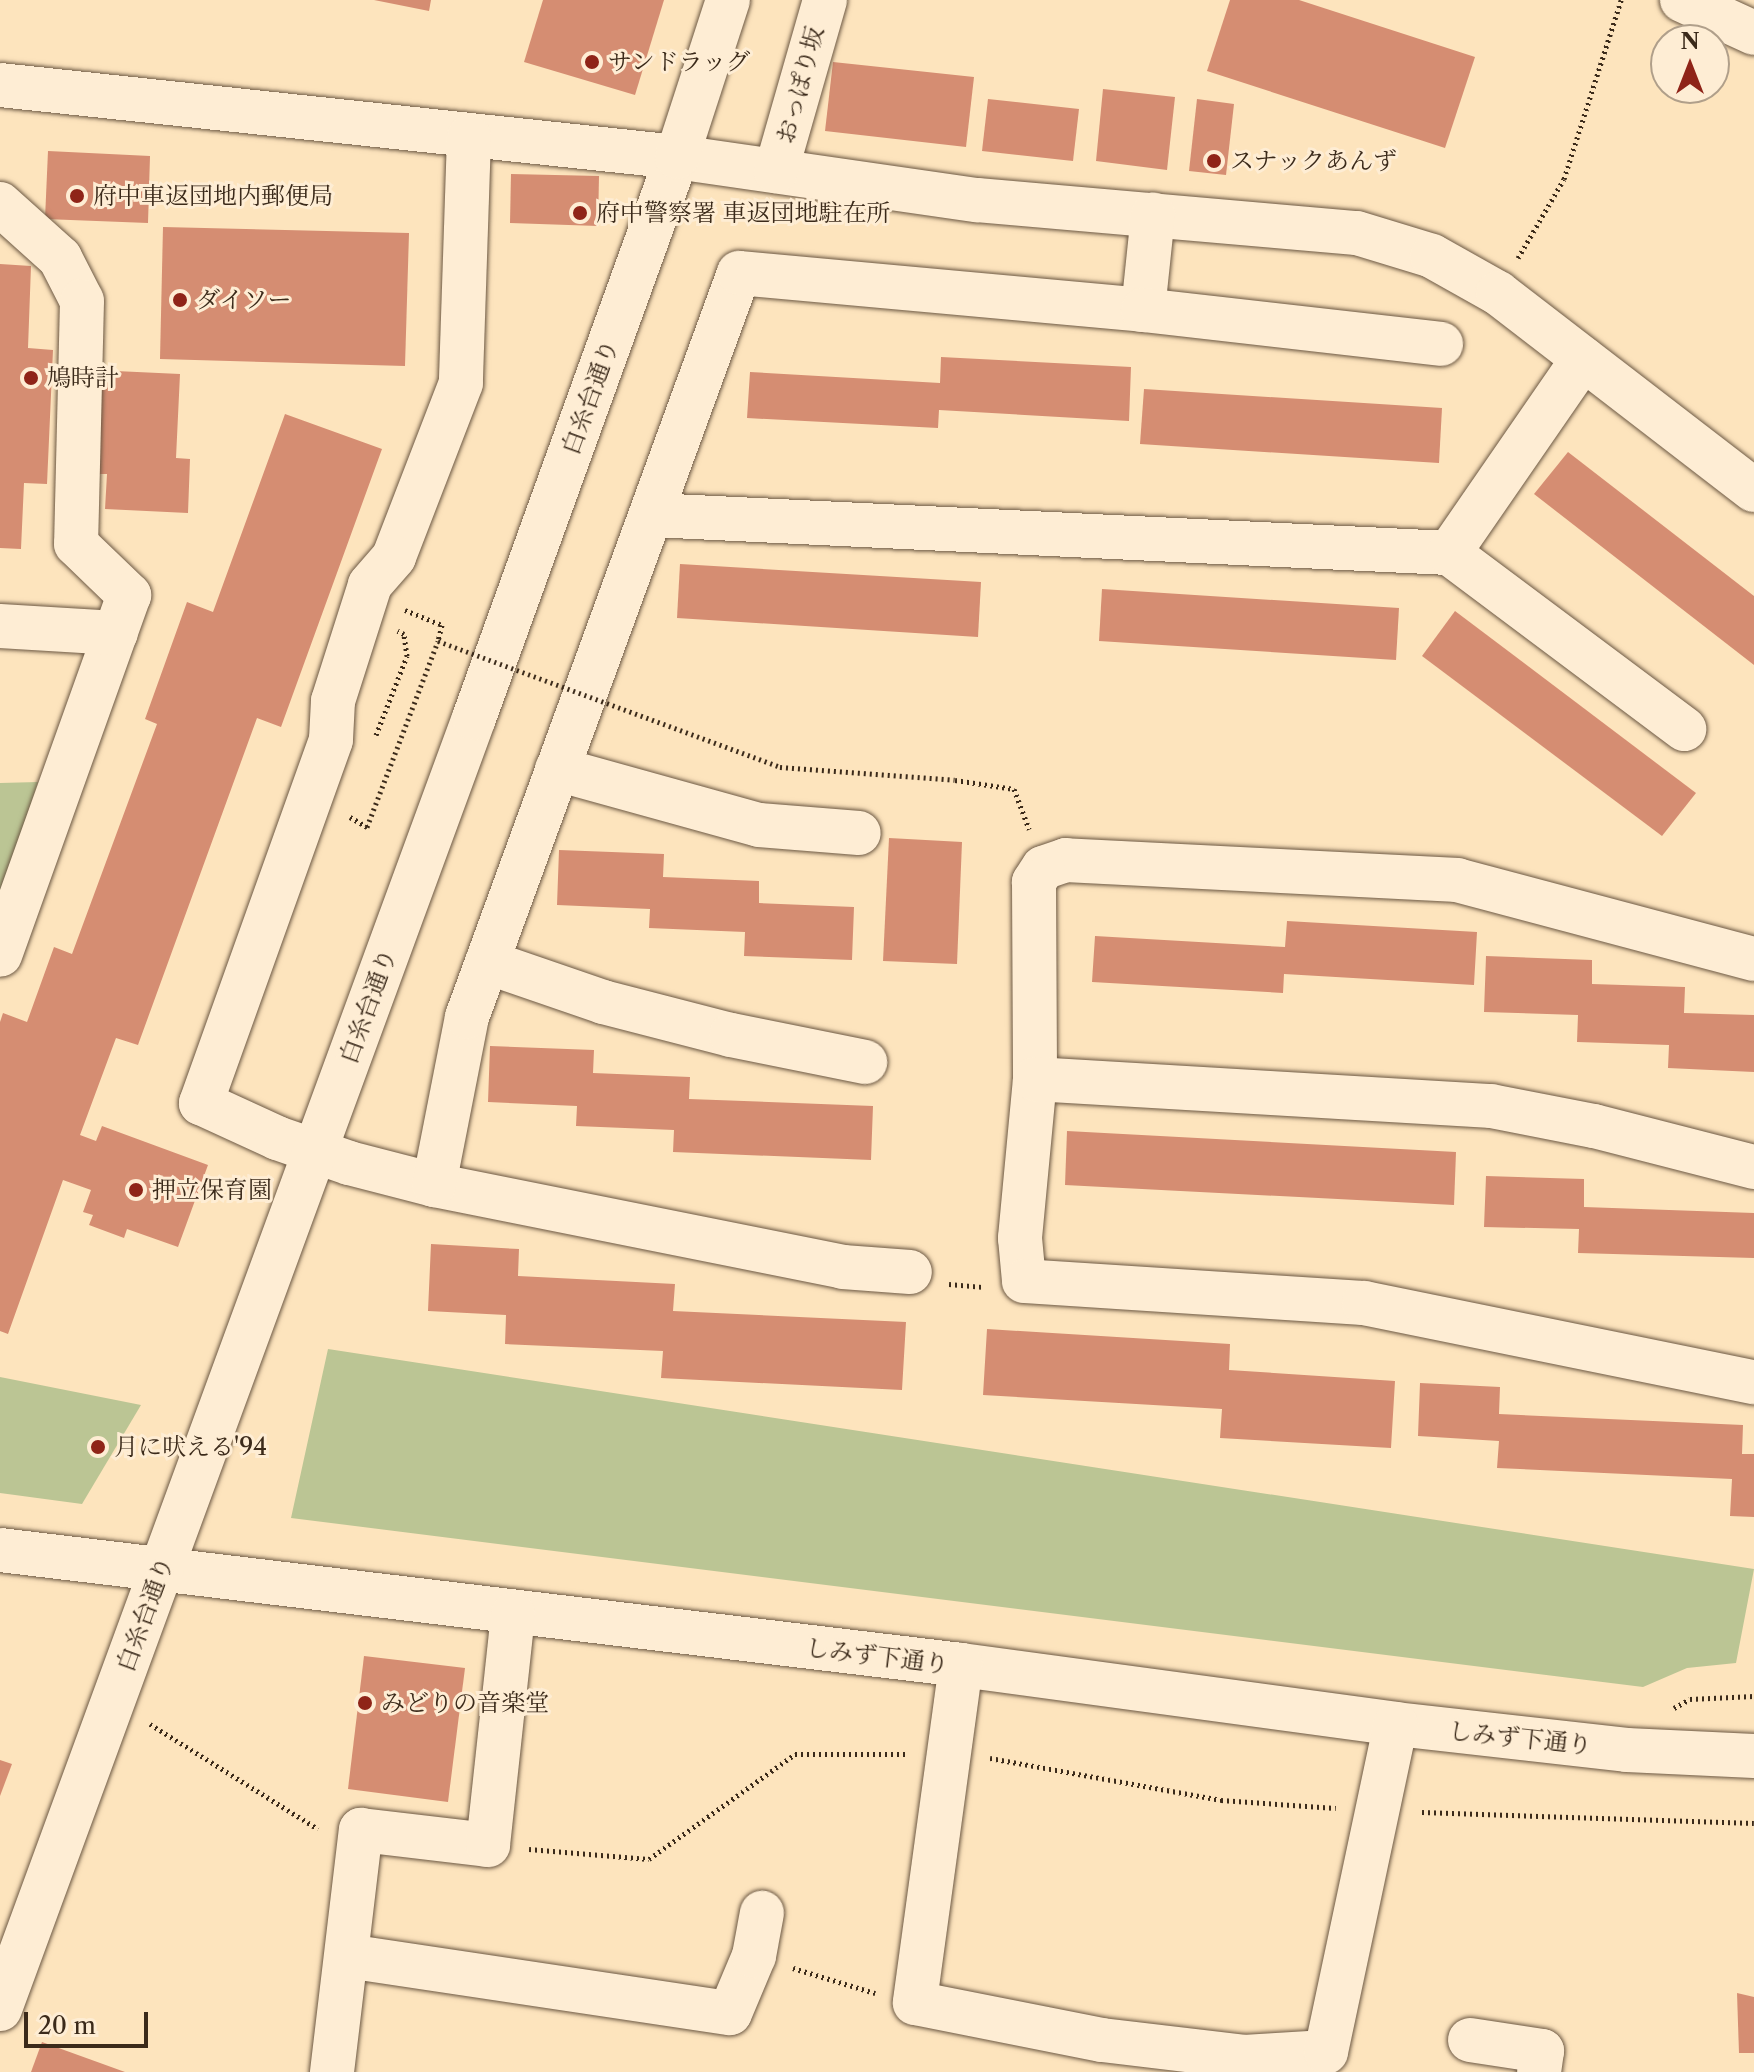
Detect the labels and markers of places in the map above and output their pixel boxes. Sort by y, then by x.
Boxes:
place label: サンドラッグ [608,48,752,76]
marker: サンドラッグ [583,53,601,71]
place label: スナックあんず [1230,147,1398,175]
marker: スナックあんず [1205,152,1223,170]
place label: 府中車返団地内郵便局 [93,182,333,210]
marker: 府中車返団地内郵便局 [68,187,86,205]
place label: 府中警察署 車返団地駐在所 [596,199,890,227]
marker: 府中警察署 車返団地駐在所 [571,204,589,222]
place label: ダイソー [196,286,292,314]
marker: ダイソー [171,291,189,309]
place label: 鳩時計 [47,364,119,392]
marker: 鳩時計 [22,369,40,387]
place label: 押立保育園 [152,1176,272,1204]
marker: 押立保育園 [127,1181,145,1199]
place label: 月に吠える'94 [114,1433,267,1461]
marker: 月に吠える'94 [89,1438,107,1456]
place label: みどりの音楽堂 [381,1689,549,1717]
marker: みどりの音楽堂 [356,1694,374,1712]

